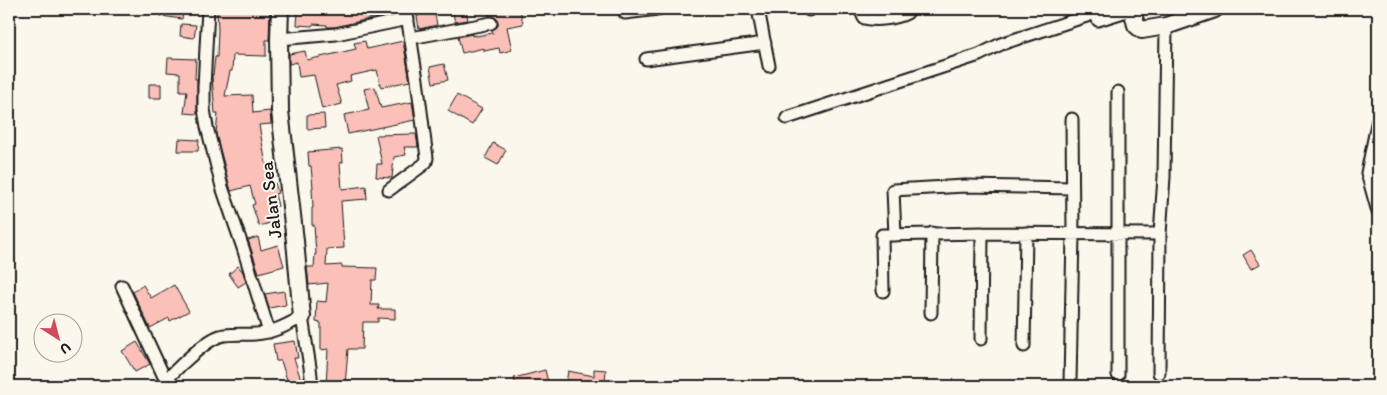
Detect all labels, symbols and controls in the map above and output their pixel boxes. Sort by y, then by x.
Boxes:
street label: Jalan Sea [254,160,287,240]
north arrow [32,312,82,362]
text: U [57,339,74,358]

